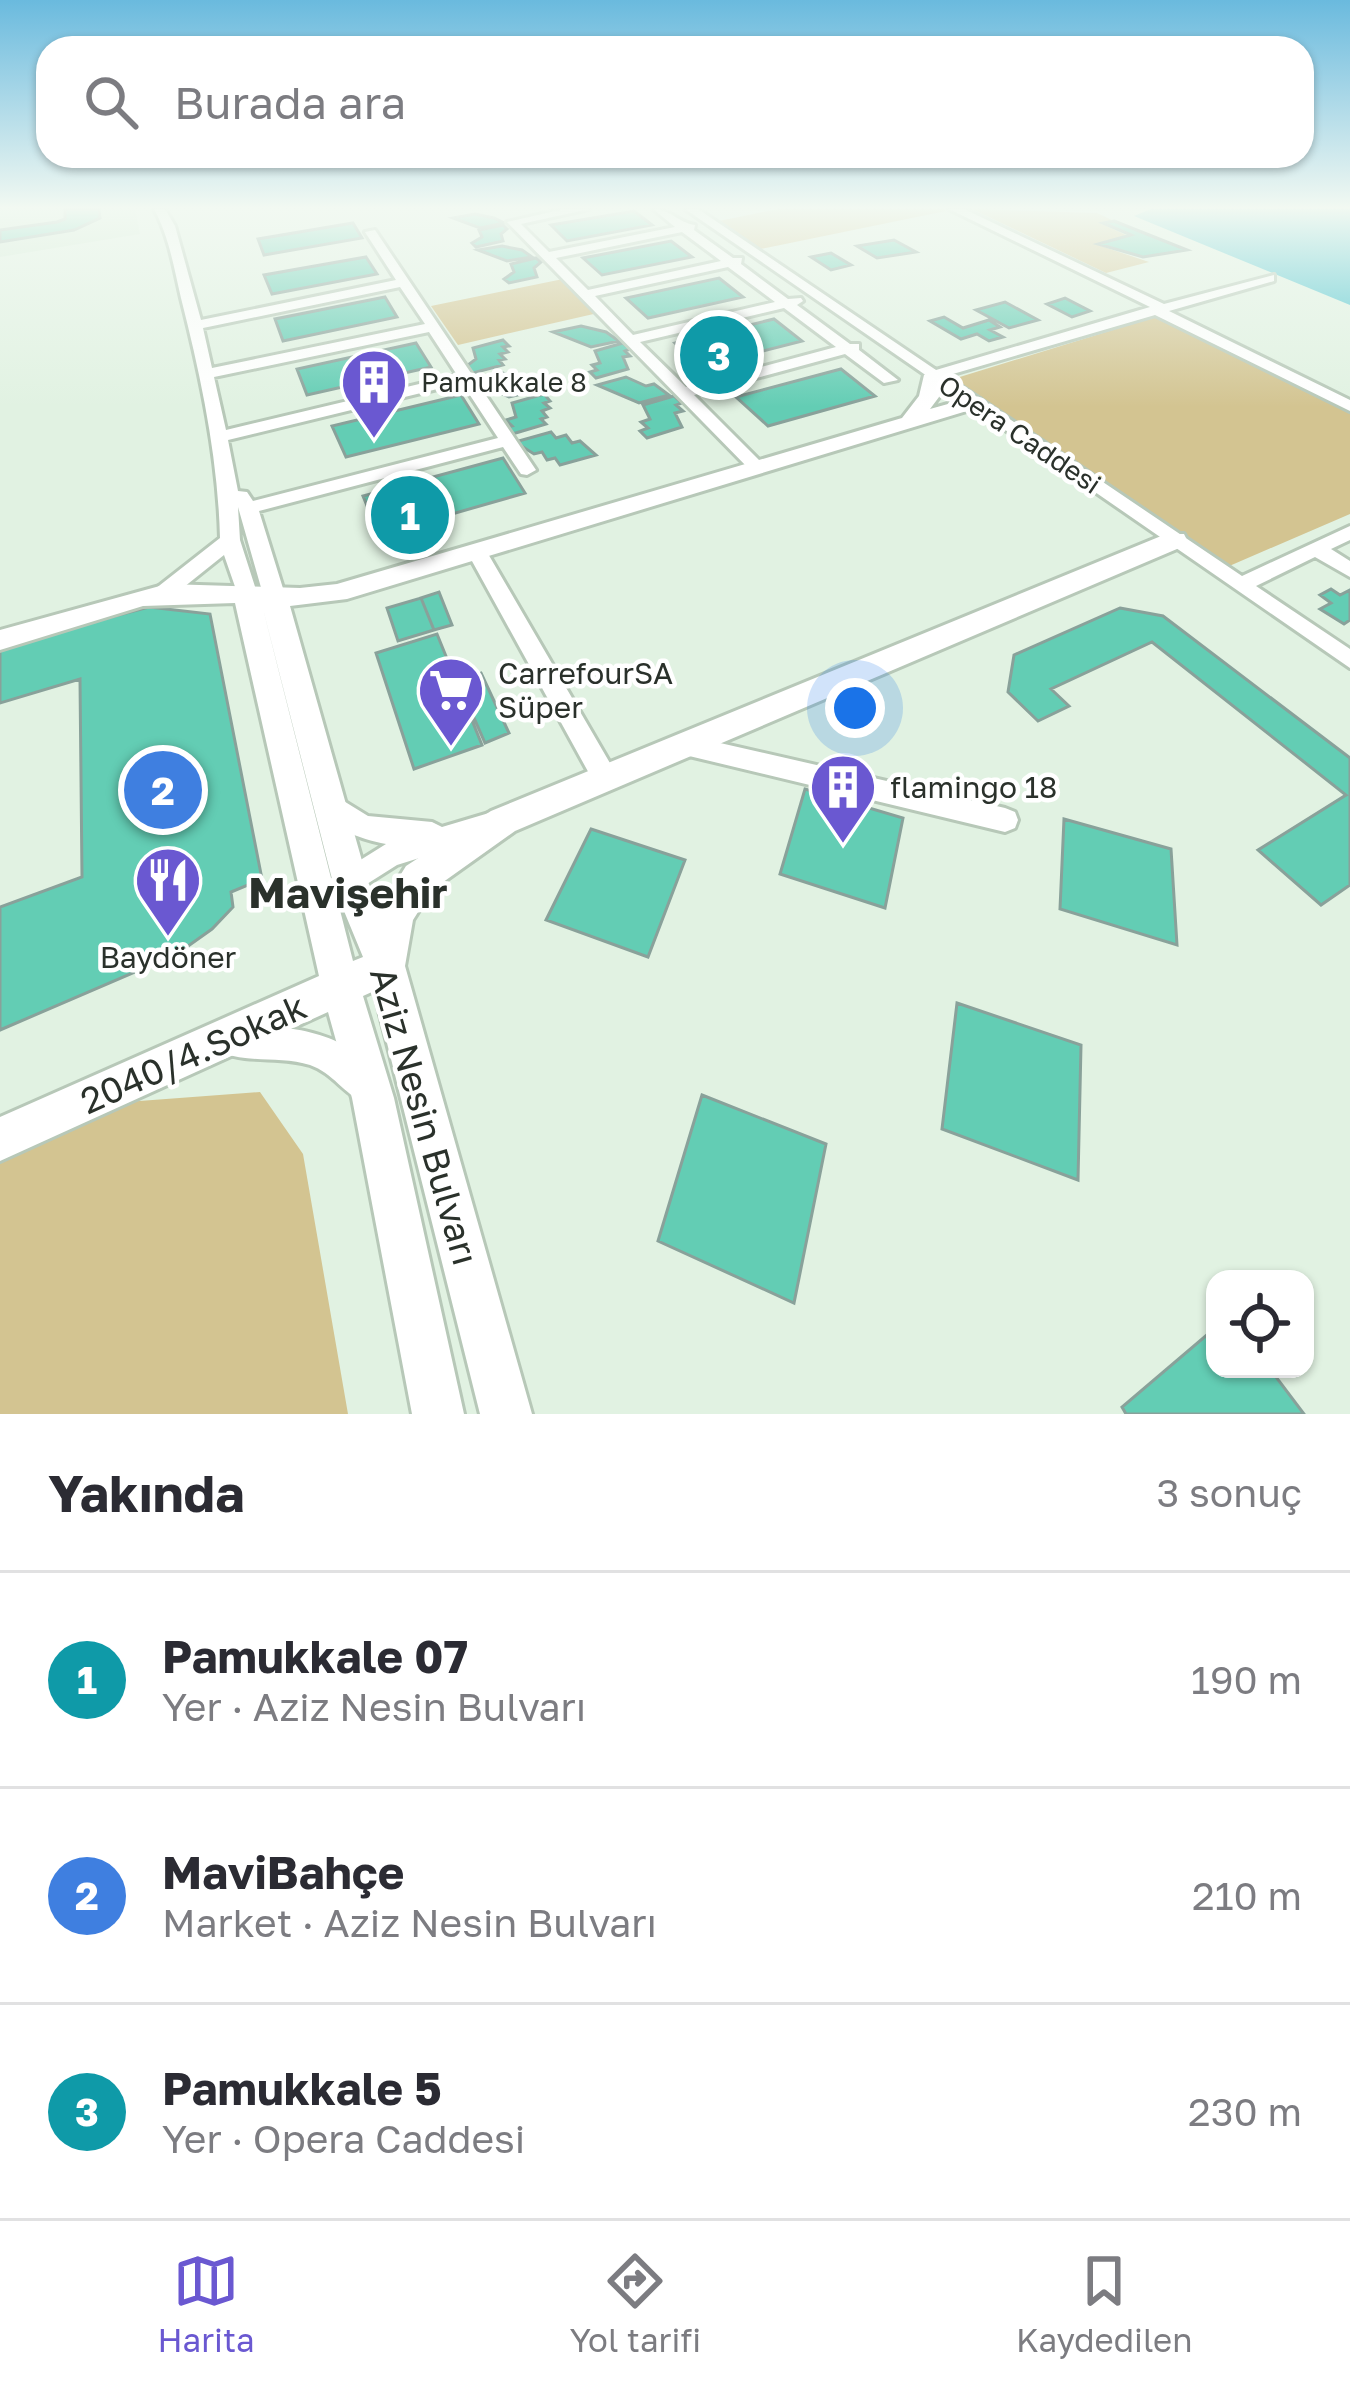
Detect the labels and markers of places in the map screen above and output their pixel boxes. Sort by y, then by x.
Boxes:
pin: 3 [680,310,758,400]
building icon: Pamukkale 8 [339,347,409,441]
place label: Pamukkale 8 [421,366,587,398]
pin: 1 [371,470,449,560]
supermarket icon: CarrefourSA Süper [416,655,486,749]
place label: CarrefourSA Süper [498,655,673,725]
pin: 2 [124,745,202,835]
building icon: flamingo 18 [808,752,878,846]
place label: flamingo 18 [890,769,1057,805]
restaurant icon: Baydöner [133,845,203,939]
place label: Baydöner [100,939,237,975]

